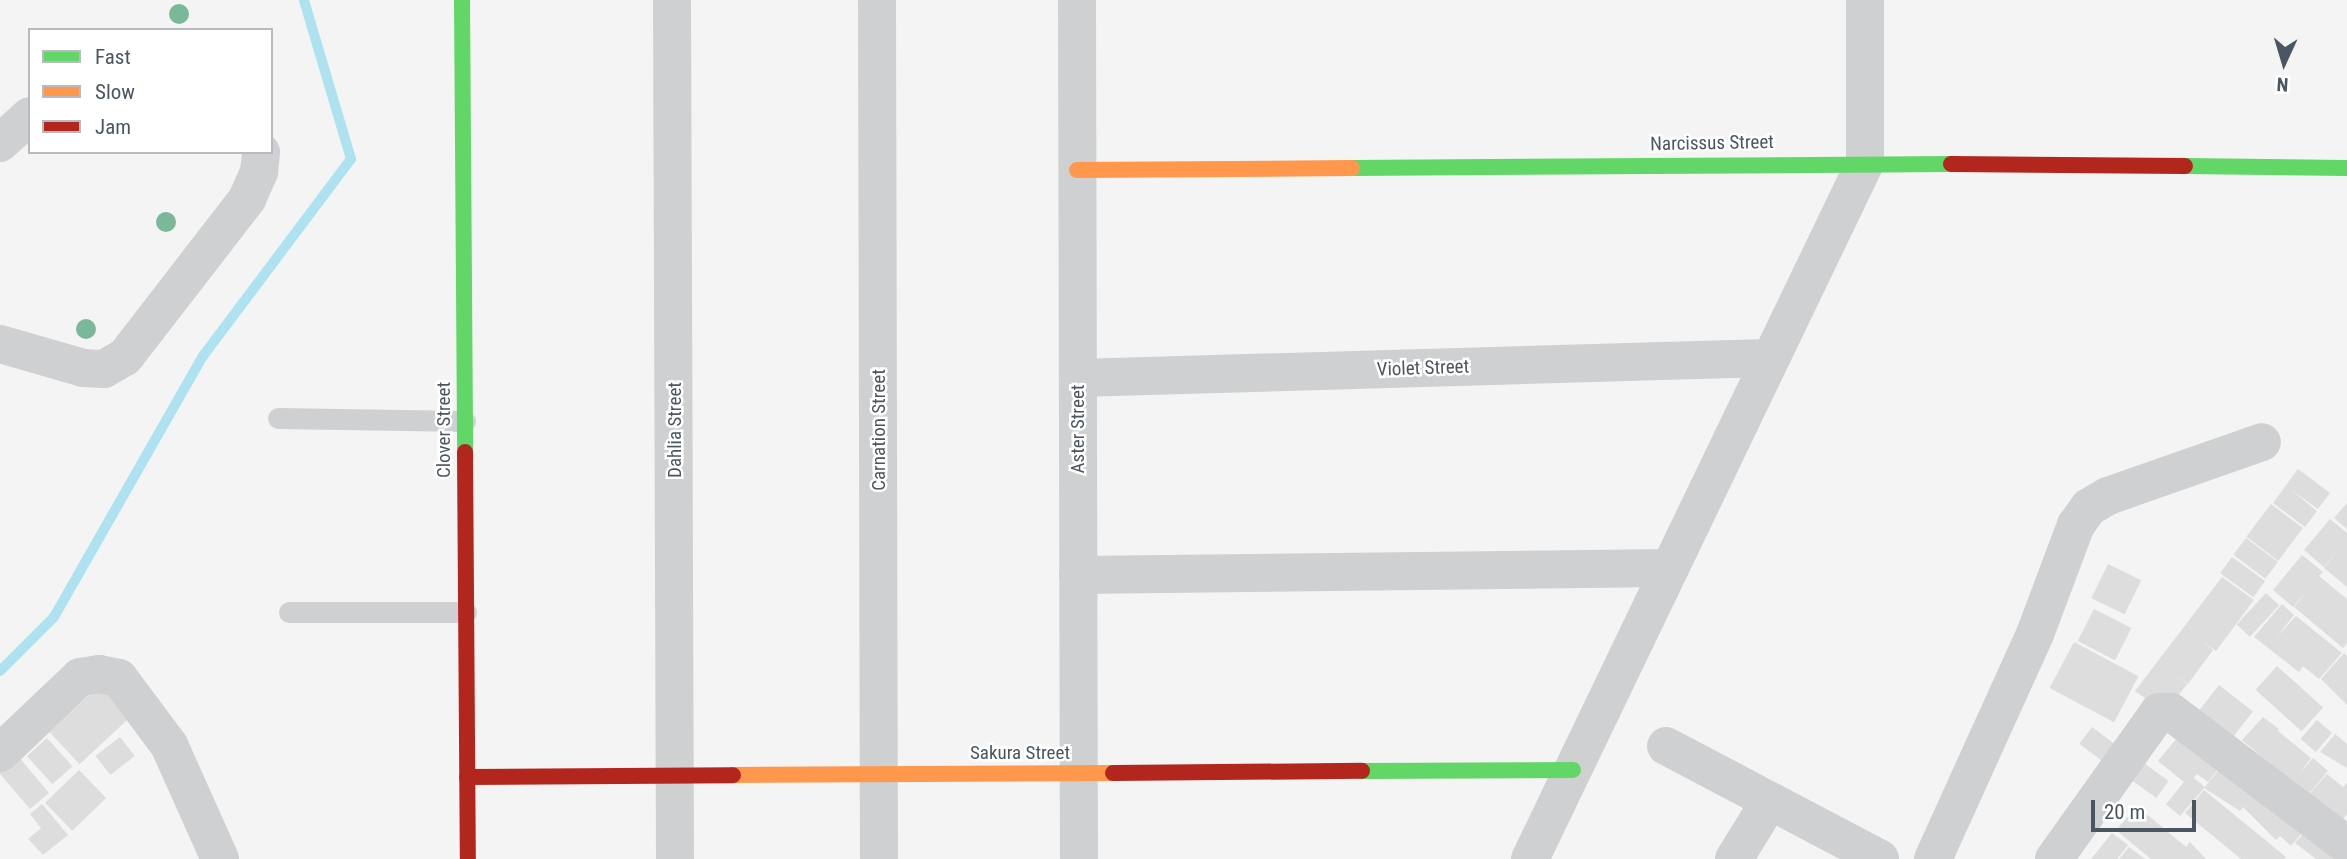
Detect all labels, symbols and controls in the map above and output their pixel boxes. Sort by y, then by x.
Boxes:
legend [28,28,273,154]
north arrow [2249,28,2319,98]
text: Fast [95,45,131,69]
text: N [2276,73,2289,96]
text: Slow [95,80,135,104]
text: Jam [95,115,131,139]
street label: Narcissus Street [1650,131,1774,155]
street label: Violet Street [1376,355,1470,381]
street label: Carnation Street [868,369,890,491]
street label: Clover Street [433,382,455,478]
street label: Dahlia Street [664,382,686,478]
street label: Aster Street [1067,385,1089,473]
street label: Sakura Street [970,742,1070,764]
scale bar [2095,786,2200,830]
text: 20 m [2104,800,2145,824]

